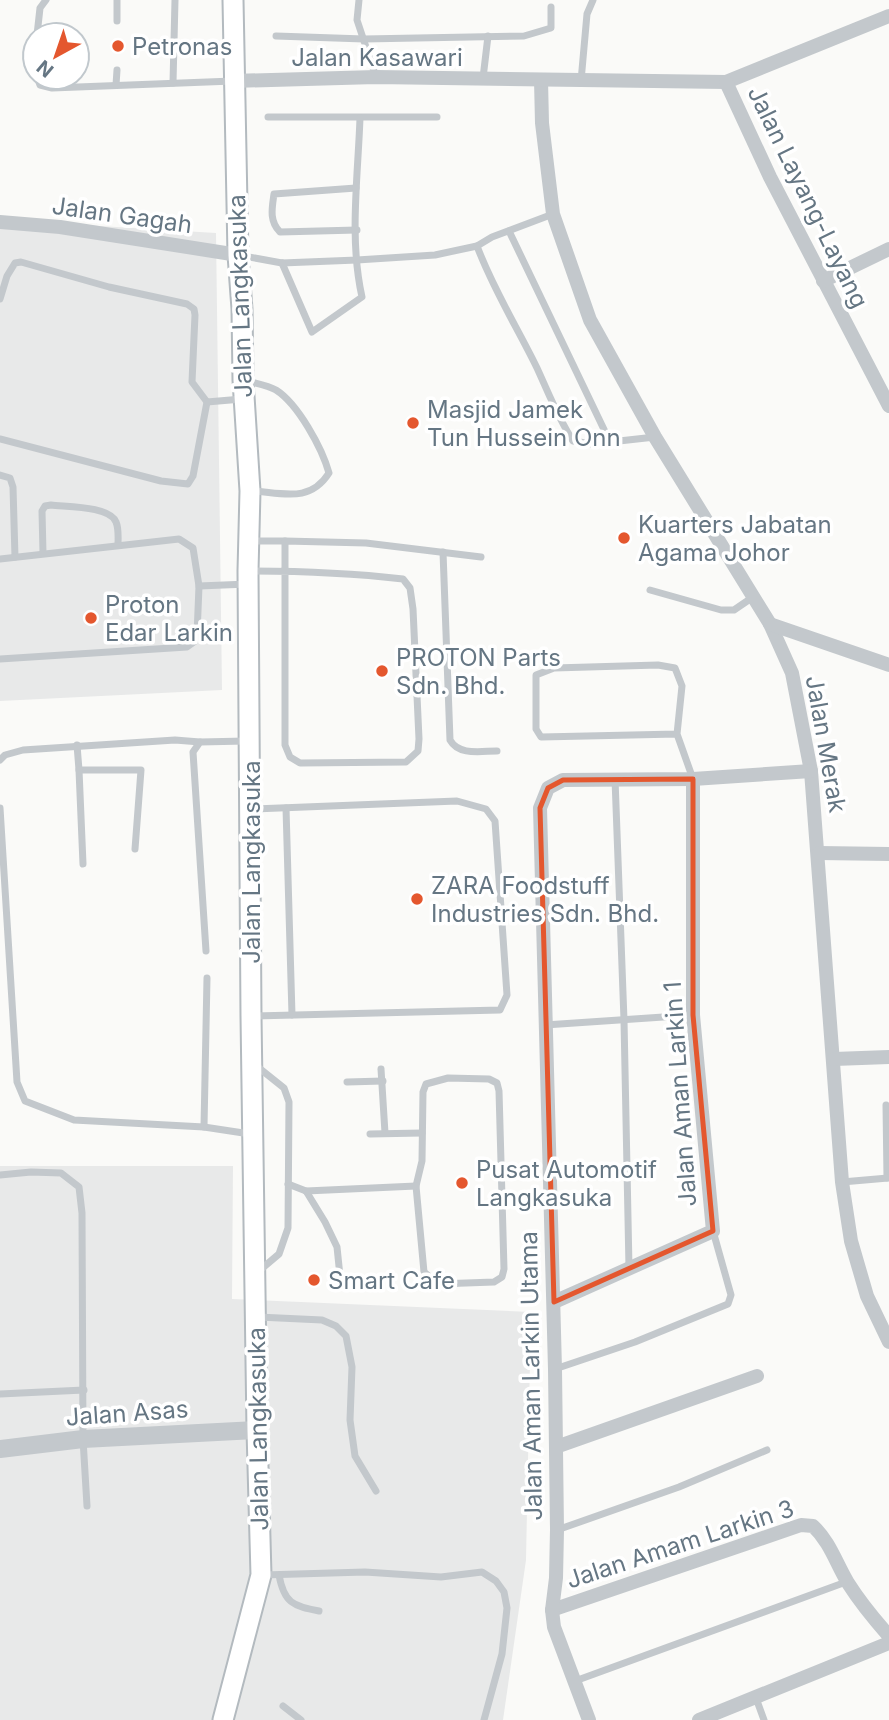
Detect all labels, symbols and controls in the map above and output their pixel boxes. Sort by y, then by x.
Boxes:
north arrow [21,21,91,91]
place label: Petronas [132,32,232,61]
marker: Petronas [110,38,126,54]
street label: Jalan Kasawari [291,43,463,72]
text: N [32,55,58,82]
street label: Jalan Layang-Layang [742,81,874,313]
street label: Jalan Gagah [50,191,194,239]
street label: Jalan Langkasuka [222,194,258,398]
place label: Masjid Jamek Tun Hussein Onn [427,395,621,452]
marker: Masjid Jamek Tun Hussein Onn [405,415,421,431]
place label: Kuarters Jabatan Agama Johor [638,510,832,567]
marker: Kuarters Jabatan Agama Johor [616,530,632,546]
place label: Proton Edar Larkin [105,590,233,647]
marker: Proton Edar Larkin [83,610,99,626]
place label: PROTON Parts Sdn. Bhd. [396,643,561,700]
marker: PROTON Parts Sdn. Bhd. [374,663,390,679]
street label: Jalan Merak [800,673,852,815]
street label: Jalan Langkasuka [237,760,266,964]
place label: ZARA Foodstuff Industries Sdn. Bhd. [431,871,659,928]
marker: ZARA Foodstuff Industries Sdn. Bhd. [409,891,425,907]
street label: Jalan Aman Larkin 1 [658,981,702,1207]
place label: Pusat Automotif Langkasuka [476,1155,657,1212]
marker: Pusat Automotif Langkasuka [454,1175,470,1191]
street label: Jalan Aman Larkin Utama [514,1231,548,1521]
place label: Smart Cafe [328,1266,455,1295]
marker: Smart Cafe [306,1272,322,1288]
street label: Jalan Langkasuka [242,1327,274,1531]
street label: Jalan Asas [65,1394,189,1432]
street label: Jalan Amam Larkin 3 [563,1494,797,1594]

